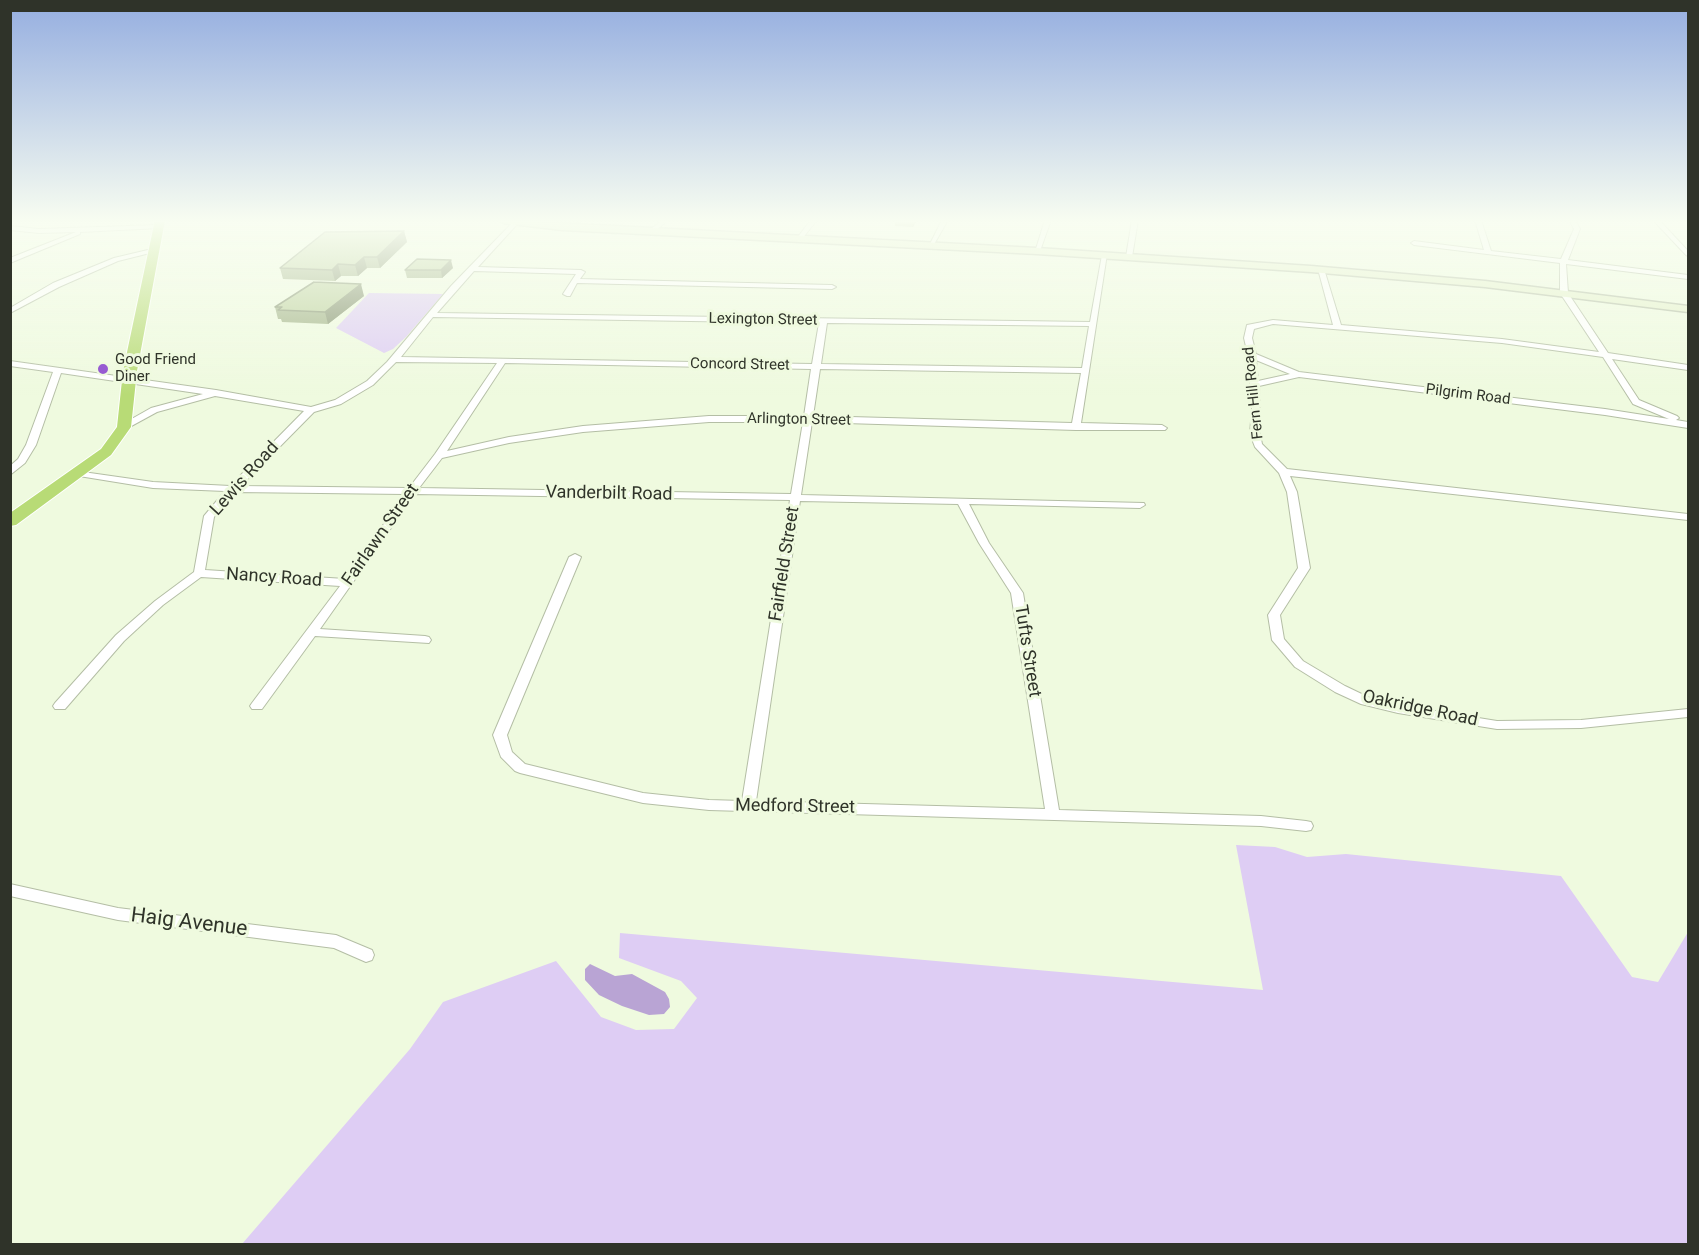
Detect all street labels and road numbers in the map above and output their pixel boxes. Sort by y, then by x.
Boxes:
street label: Lexington Street [708,310,818,330]
street label: Fern Hill Road [1240,346,1268,440]
street label: Concord Street [690,355,790,375]
street label: Pilgrim Road [1425,381,1511,409]
street label: Arlington Street [747,410,851,430]
street label: Lewis Road [206,438,284,520]
street label: Fairlawn Street [338,480,424,590]
street label: Vanderbilt Road [545,482,673,506]
street label: Fairfield Street [765,505,805,623]
street label: Nancy Road [225,564,323,592]
street label: Tufts Street [1009,603,1045,699]
street label: Oakridge Road [1360,686,1480,732]
street label: Medford Street [735,795,855,819]
street label: Haig Avenue [129,903,249,943]

